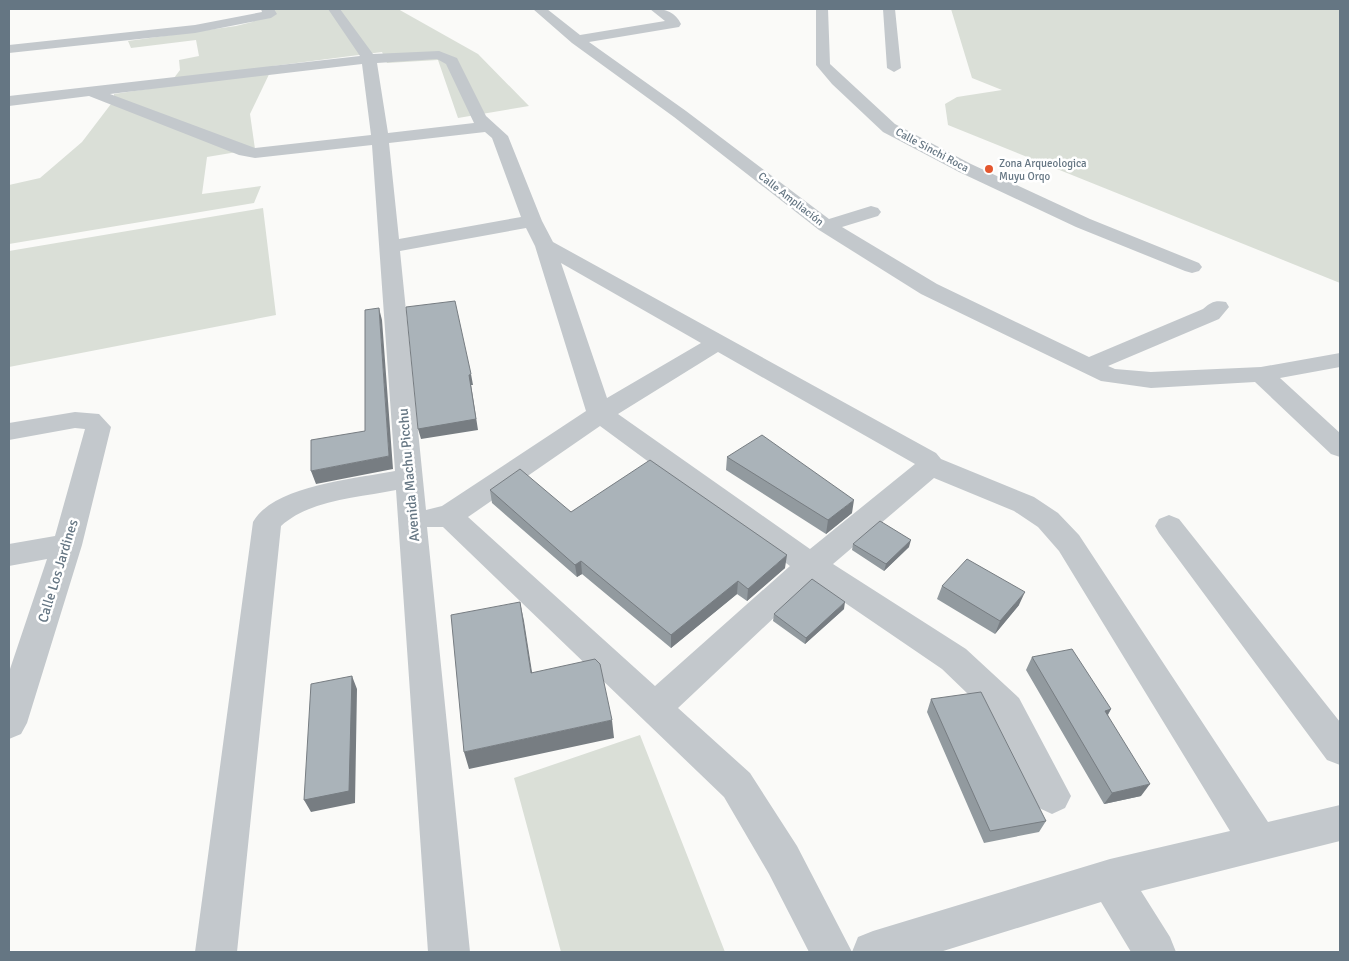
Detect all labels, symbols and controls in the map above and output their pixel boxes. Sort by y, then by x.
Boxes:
street label: Calle Sinchi Roca [893,125,971,175]
place label: Zona Arqueologica Muyu Orqo [999,157,1087,183]
marker: Zona Arqueologica Muyu Orqo [983,163,995,175]
street label: Calle Ampliación [756,169,826,229]
street label: Avenida Machu Picchu [395,408,423,542]
street label: Calle Los Jardines [34,517,82,625]

